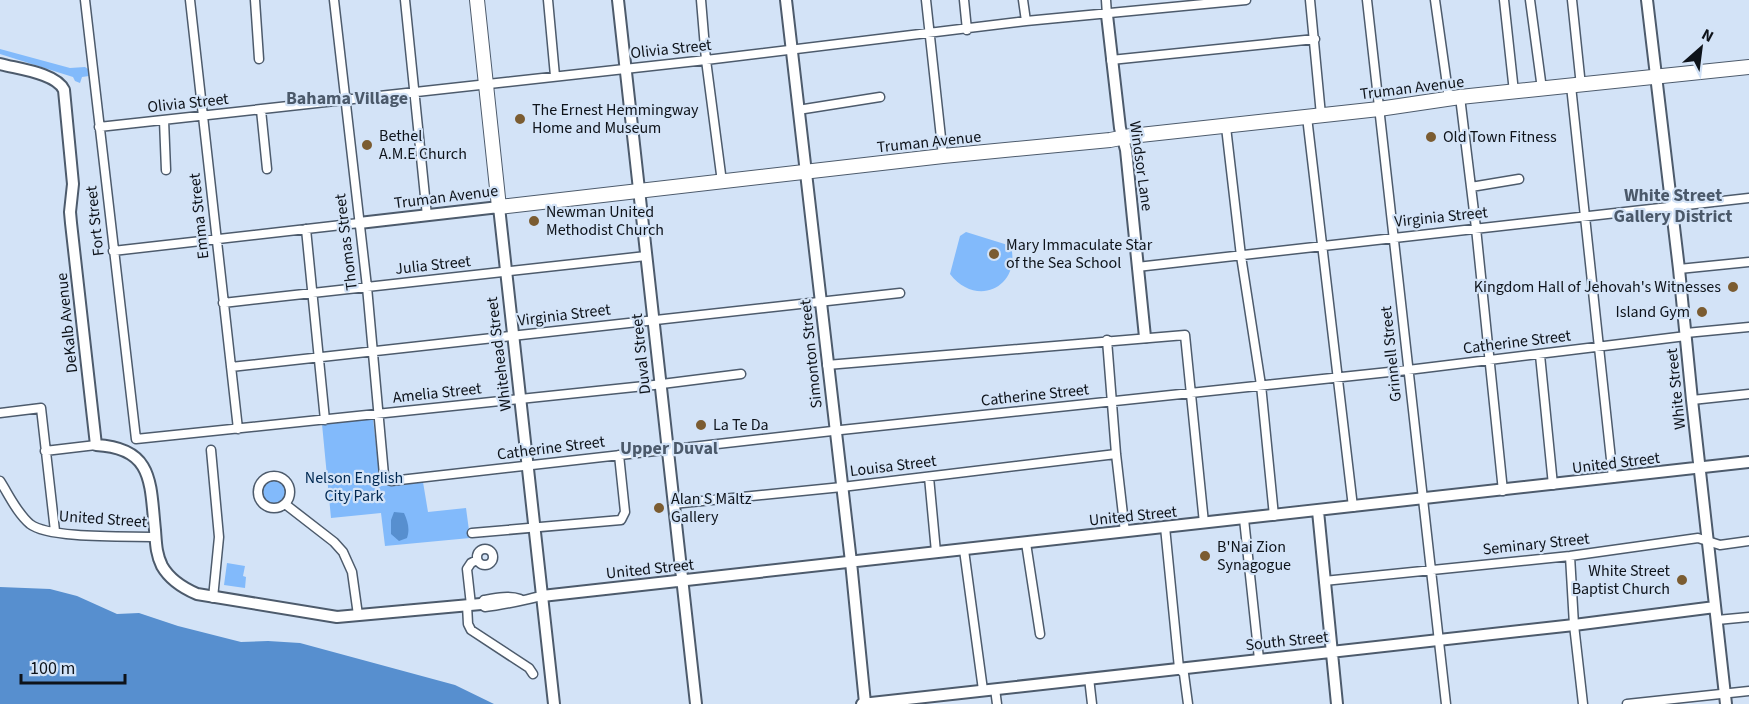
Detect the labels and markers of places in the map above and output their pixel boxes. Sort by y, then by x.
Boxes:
place label: The Ernest Hemmingway Home and Museum [532,99,699,139]
marker: The Ernest Hemmingway Home and Museum [513,112,527,126]
place label: Bethel A.M.E Church [379,125,467,165]
place label: Old Town Fitness [1443,126,1557,148]
marker: Old Town Fitness [1424,130,1438,144]
marker: Bethel A.M.E Church [360,138,374,152]
place label: Newman United Methodist Church [546,201,664,241]
marker: Newman United Methodist Church [527,214,541,228]
place label: Mary Immaculate Star of the Sea School [1006,234,1153,274]
marker: Mary Immaculate Star of the Sea School [987,247,1001,261]
place label: Kingdom Hall of Jehovah's Witnesses [1474,276,1721,298]
marker: Kingdom Hall of Jehovah's Witnesses [1726,280,1740,294]
place label: Island Gym [1616,301,1690,323]
marker: Island Gym [1695,305,1709,319]
place label: La Te Da [713,414,769,436]
marker: La Te Da [694,418,708,432]
place label: Alan S Maltz Gallery [671,488,752,528]
marker: Alan S Maltz Gallery [652,501,666,515]
place label: B'Nai Zion Synagogue [1217,536,1291,576]
marker: B'Nai Zion Synagogue [1198,549,1212,563]
place label: White Street Baptist Church [1572,560,1671,600]
marker: White Street Baptist Church [1675,573,1689,587]

